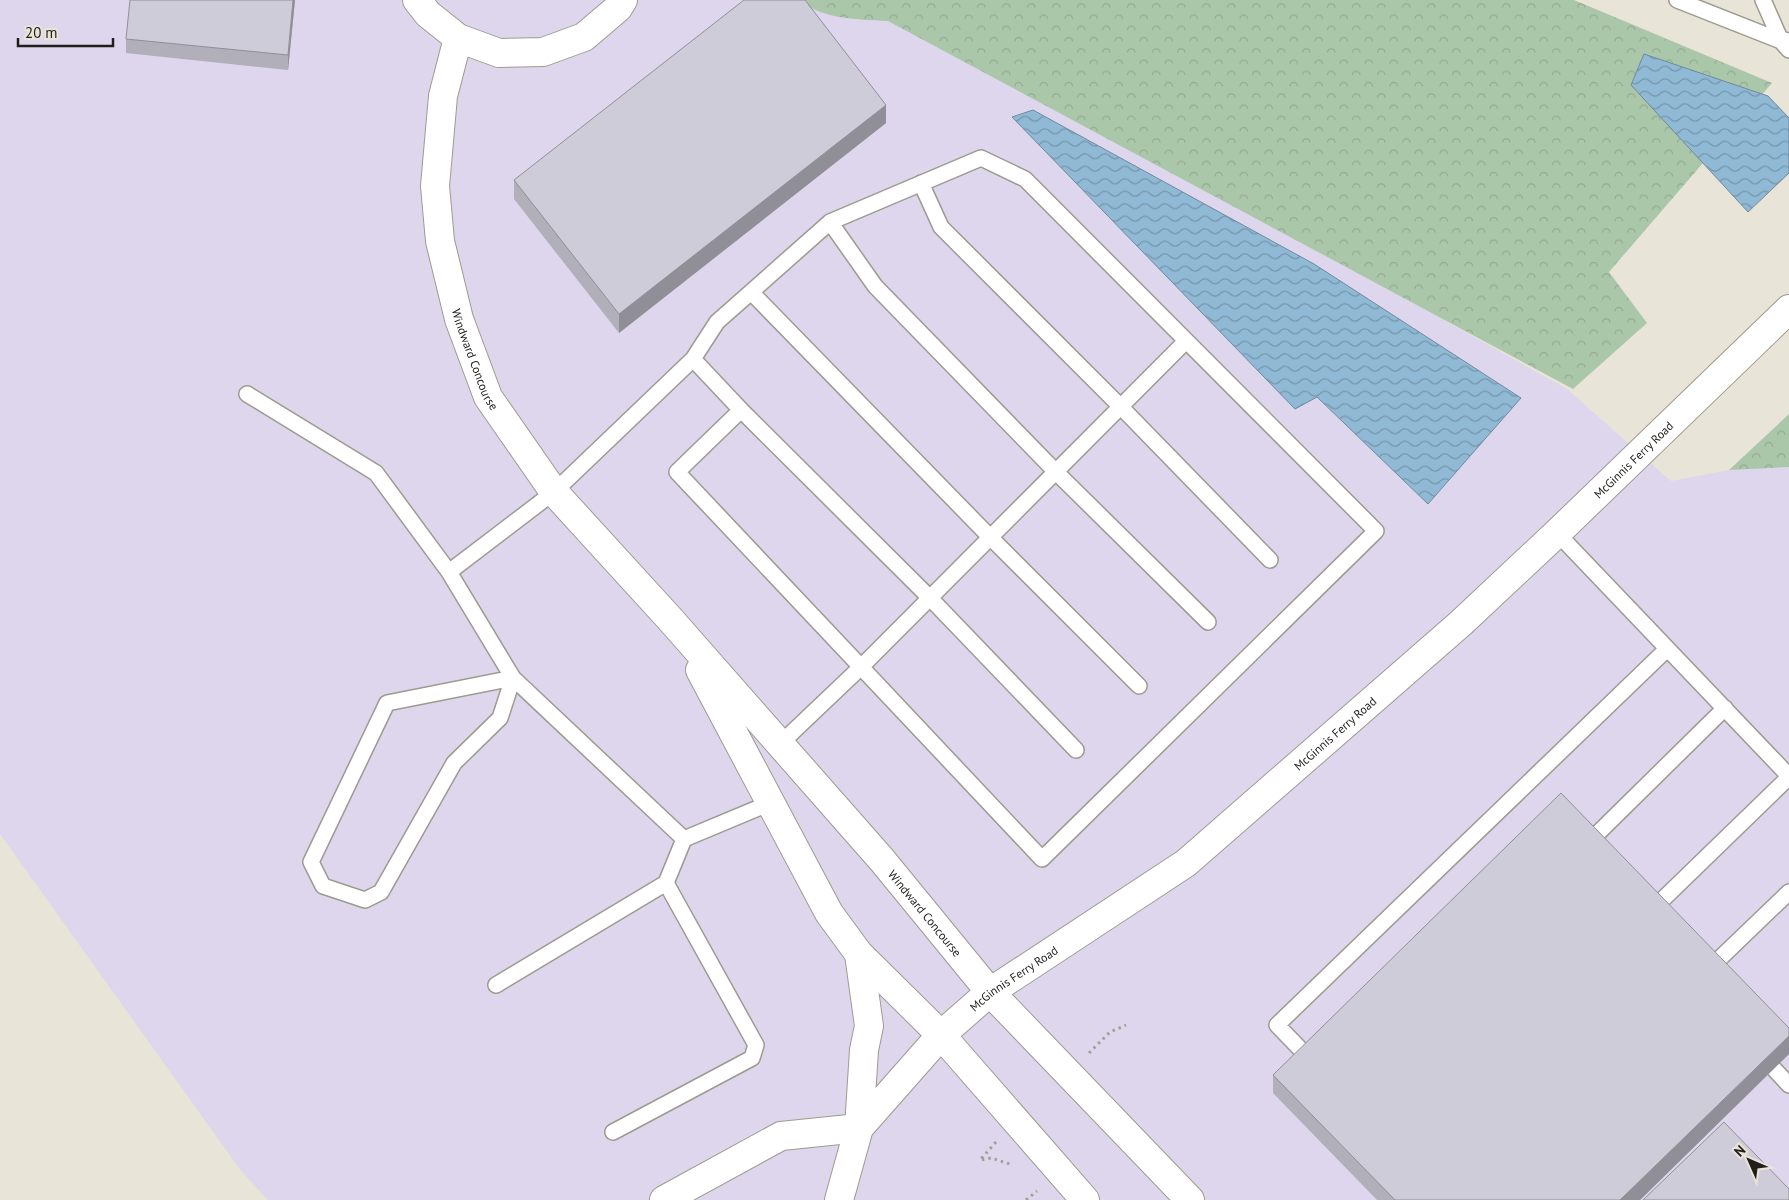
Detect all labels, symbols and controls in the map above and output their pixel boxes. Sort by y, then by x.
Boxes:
scale bar [18,15,112,47]
text: 20 m [25,23,58,42]
street label: Windward Concourse [449,307,502,413]
street label: McGinnis Ferry Road [1590,418,1676,501]
street label: McGinnis Ferry Road [1290,693,1379,773]
street label: Windward Concourse [885,867,965,959]
street label: McGinnis Ferry Road [966,942,1060,1014]
north arrow [1724,1135,1774,1185]
text: N [1730,1141,1749,1160]

